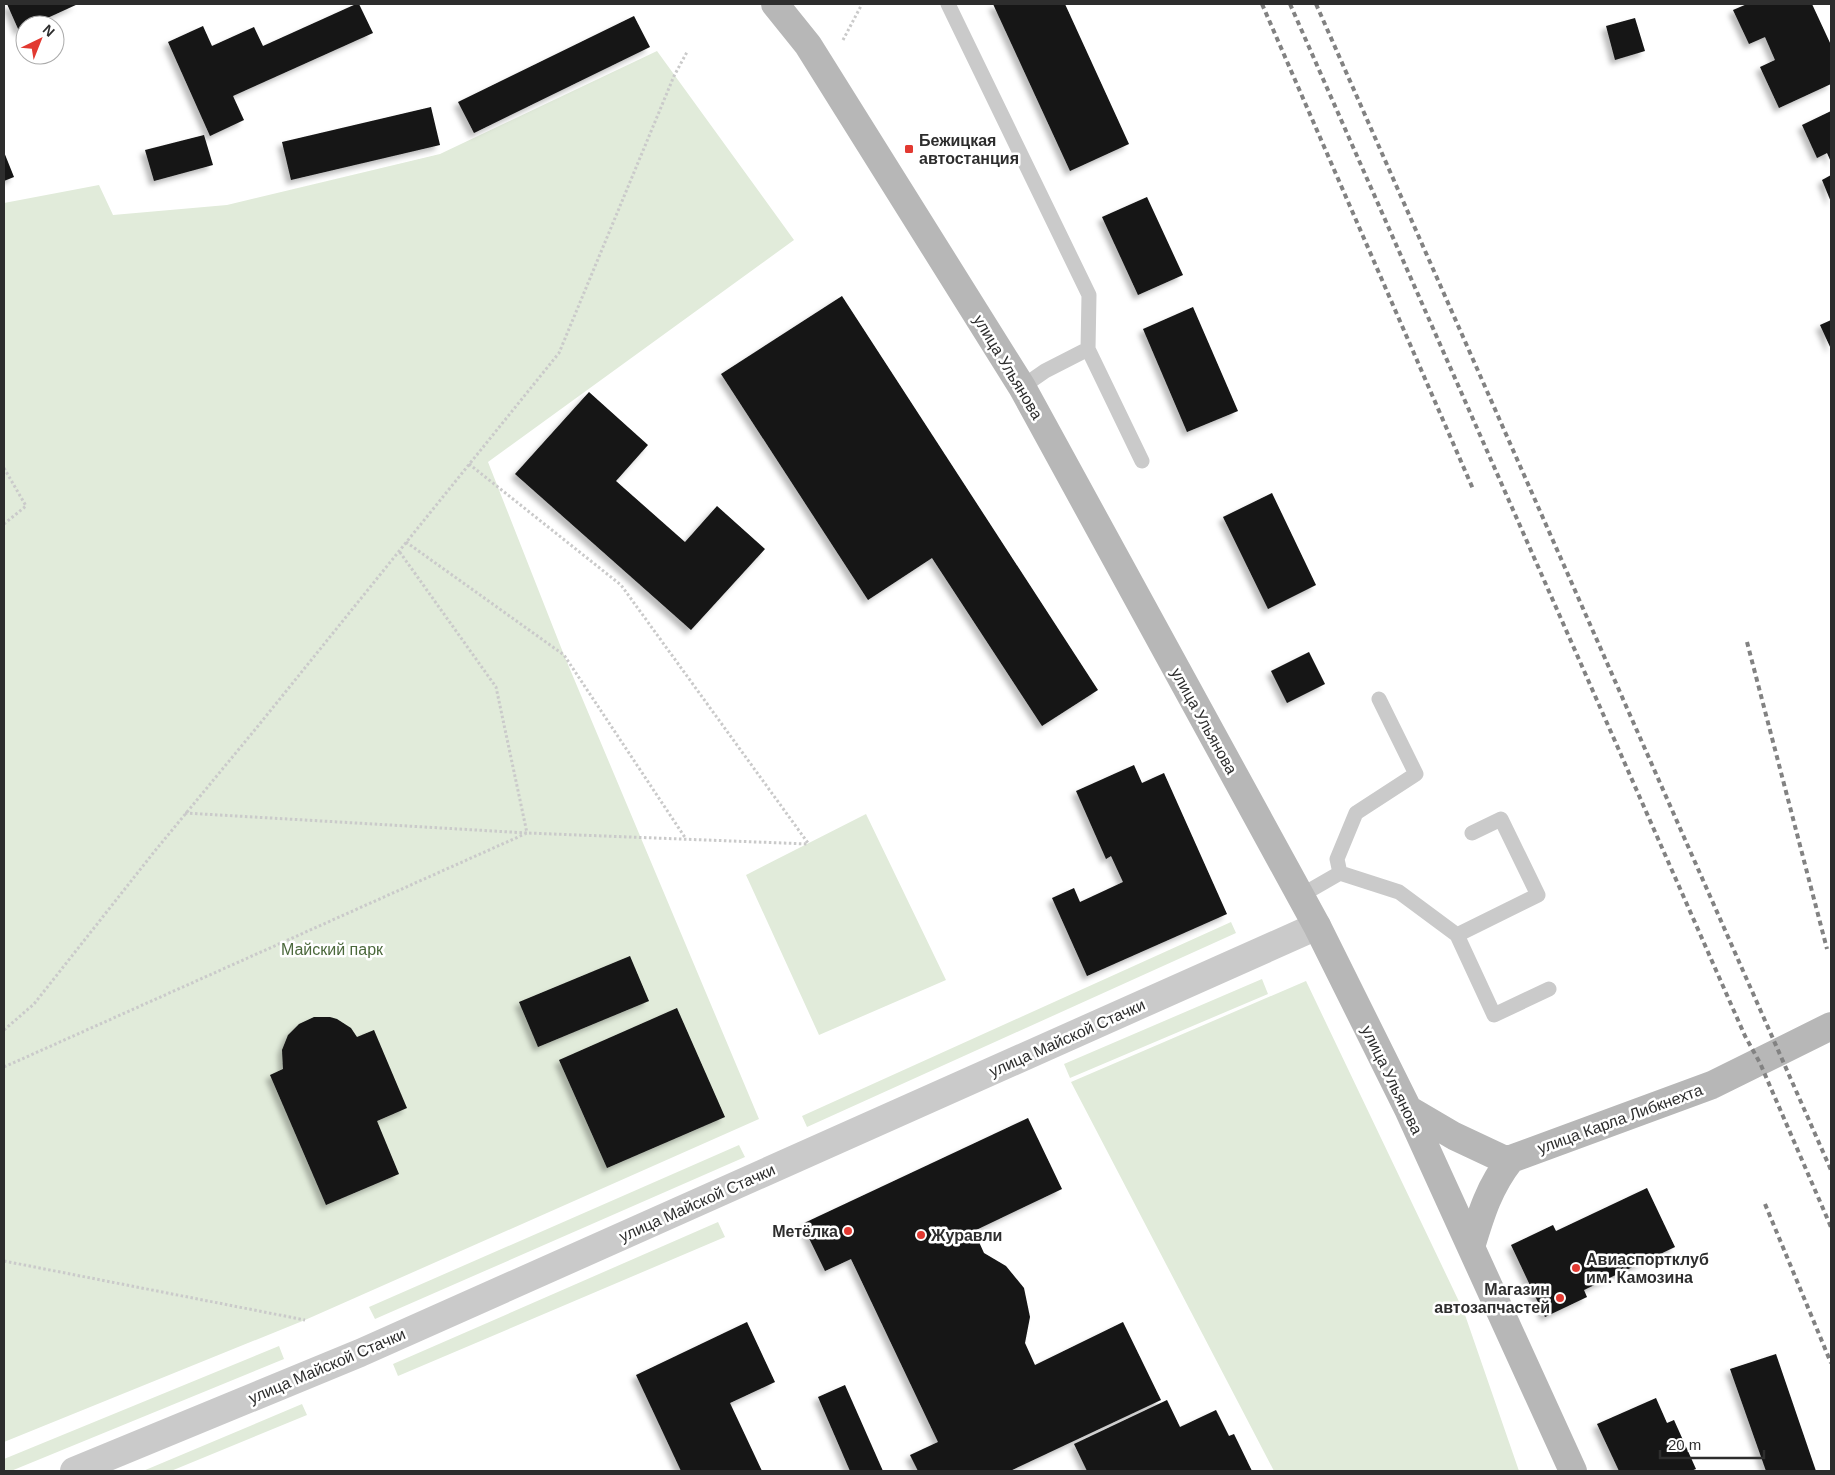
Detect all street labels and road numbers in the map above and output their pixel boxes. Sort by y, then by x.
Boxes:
street label: улица Ульянова [970,312,1046,422]
street label: улица Ульянова [1168,665,1240,777]
street label: улица Майской Стачки [986,996,1148,1080]
street label: улица Ульянова [1358,1023,1426,1137]
street label: улица Карла Либкнехта [1535,1081,1705,1157]
street label: улица Майской Стачки [616,1161,778,1245]
street label: улица Майской Стачки [246,1325,408,1407]

